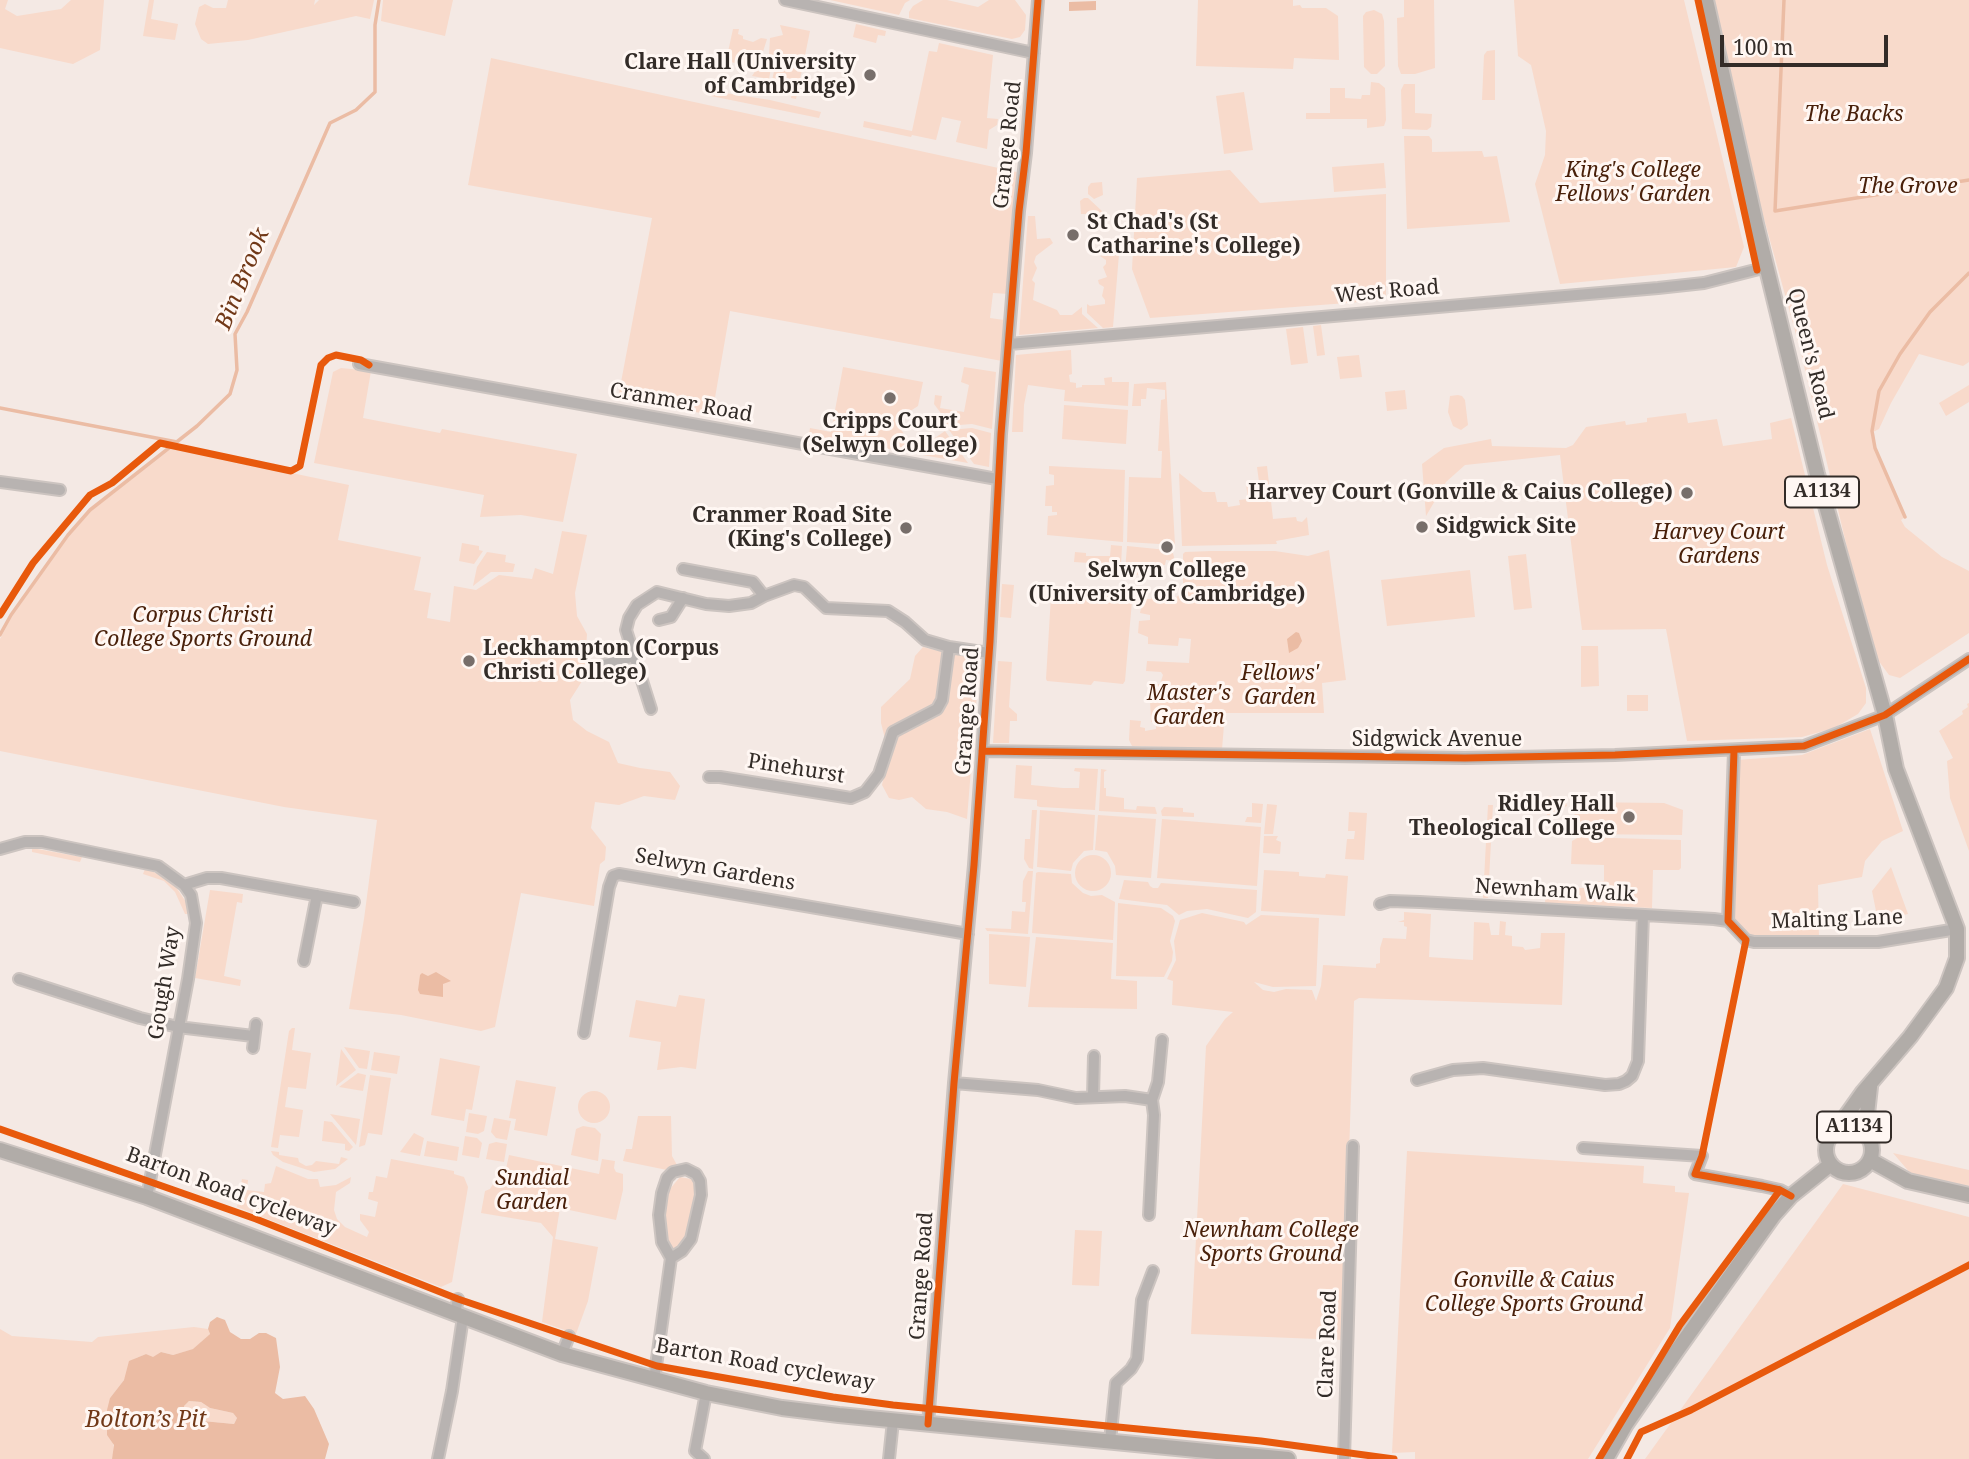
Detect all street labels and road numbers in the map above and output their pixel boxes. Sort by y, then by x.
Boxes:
street label: Grange Road [989,80,1027,210]
street label: West Road [1334,275,1440,309]
street label: Queen's Road [1782,286,1838,422]
street label: Cranmer Road [608,378,754,428]
road number: A1134 [1785,477,1859,508]
street label: Grange Road [951,646,985,776]
street label: Sidgwick Avenue [1352,727,1522,753]
street label: Pinehurst [746,749,846,789]
street label: Selwyn Gardens [633,844,797,896]
street label: Newnham Walk [1474,874,1636,908]
street label: Malting Lane [1771,905,1903,935]
street label: Gough Way [144,925,186,1041]
road number: A1134 [1817,1112,1891,1142]
street label: Barton Road cycleway [123,1142,339,1242]
street label: Grange Road [905,1211,939,1341]
street label: Clare Road [1314,1289,1342,1399]
street label: Barton Road cycleway [654,1333,876,1397]

